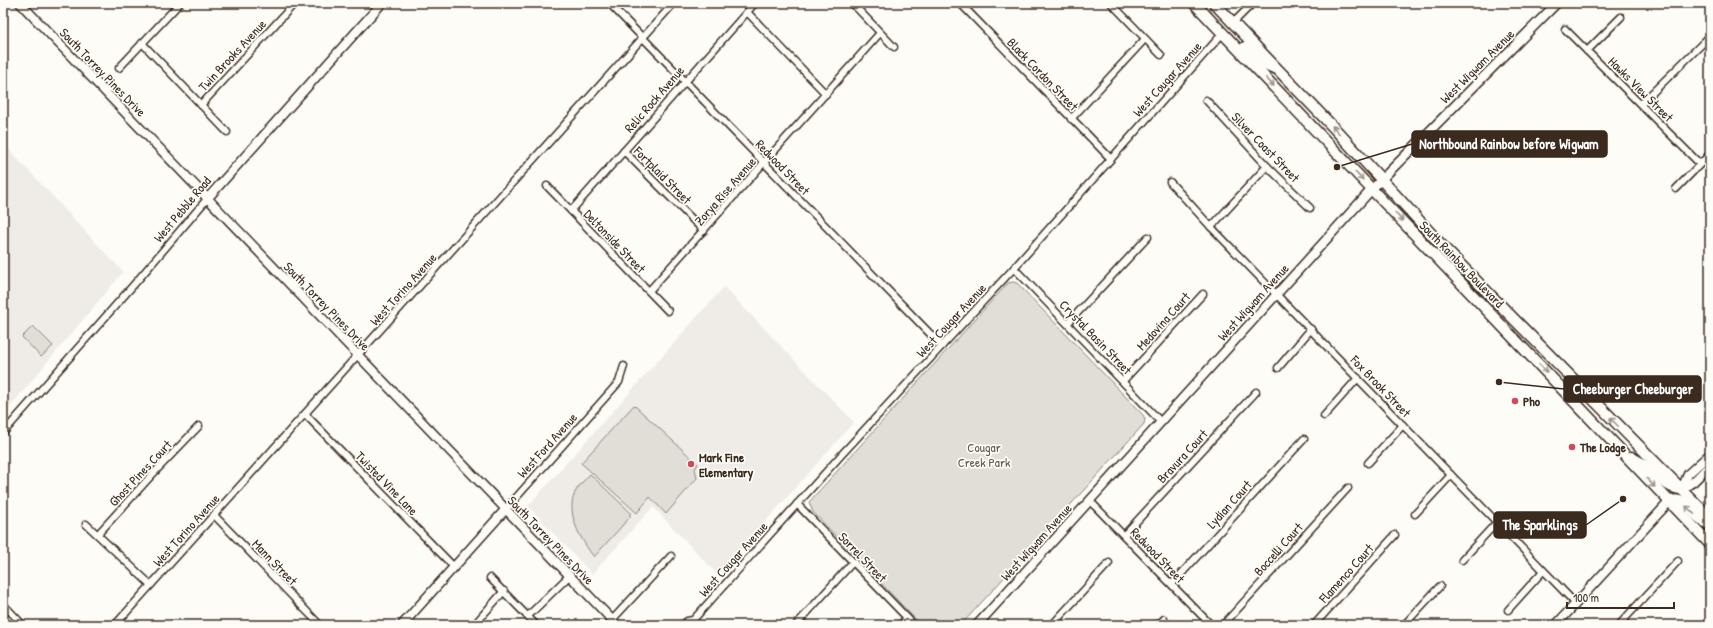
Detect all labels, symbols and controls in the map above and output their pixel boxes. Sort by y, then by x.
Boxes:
street label: Twin Brooks Avenue [194,15,270,95]
street label: South Torrey Pines Drive [56,24,150,120]
street label: West Wigwam Avenue [1436,25,1518,107]
street label: Black Cordon Street [1003,33,1083,115]
street label: West Cougar Avenue [1129,38,1205,120]
street label: Hawks View Street [1604,52,1678,126]
street label: Relic Rock Avenue [620,62,688,136]
one-way arrow [1265,77,1274,87]
street label: Silver Coast Street [1228,108,1304,186]
one-way arrow [1331,125,1341,135]
callout: Northbound Rainbow before Wigwam [1412,131,1607,157]
text: Northbound Rainbow before Wigwam [1419,134,1599,155]
street label: Redwood Street [752,135,814,199]
street label: Fortplaid Street [629,141,696,208]
street label: Zorya Rise Avenue [690,153,760,229]
one-way arrow [1355,171,1364,181]
street label: West Pebble Road [149,172,215,246]
street label: Deltonside Street [580,205,650,277]
one-way arrow [1394,212,1404,222]
street label: South Rainbow Boulevard [1416,216,1508,312]
street label: West Torino Avenue [366,249,440,329]
street label: South Torrey Pines Drive [280,258,374,354]
street label: West Wigwam Avenue [1213,259,1293,345]
street label: West Cougar Avenue [912,279,990,361]
street label: Medovina Court [1132,288,1194,354]
street label: Crystal Basin Street [1056,296,1137,379]
street label: Fox Brook Street [1346,350,1416,421]
one-way arrow [1538,363,1547,373]
callout: Cheeburger Cheeburger [1564,376,1701,402]
text: Cheeburger Cheeburger [1573,379,1694,400]
place label: Pho [1523,392,1541,410]
marker: Pho [1510,396,1520,406]
street label: West Ford Avenue [513,409,581,481]
one-way arrow [1609,417,1619,426]
street label: Bravura Court [1152,425,1212,487]
street label: Ghost Pines Court [105,436,176,510]
park label: Cougar Creek Park [958,438,1011,471]
place label: The Lodge [1579,438,1627,457]
marker: The Lodge [1567,442,1577,452]
street label: Twisted Vine Lane [352,447,422,519]
place label: Mark Fine Elementary [699,448,754,482]
marker: Mark Fine Elementary [686,459,696,469]
street label: Lydian Court [1202,476,1256,532]
one-way arrow [1646,478,1656,488]
street label: West Torino Avenue [149,490,223,570]
street label: South Torrey Pines Drive [504,492,598,588]
street label: West Wigwam Avenue [996,499,1076,585]
one-way arrow [1685,505,1695,514]
callout: The Sparklings [1494,512,1586,538]
text: The Sparklings [1501,515,1578,536]
street label: West Cougar Avenue [695,518,771,600]
street label: Boccelli Court [1249,518,1307,579]
street label: Redwood Street [1127,523,1189,587]
street label: Sorrel Street [835,528,892,586]
street label: Mann Street [248,535,302,589]
street label: Flamenco Court [1314,539,1378,607]
scale bar [1567,584,1674,610]
text: 100 m [1573,589,1599,606]

